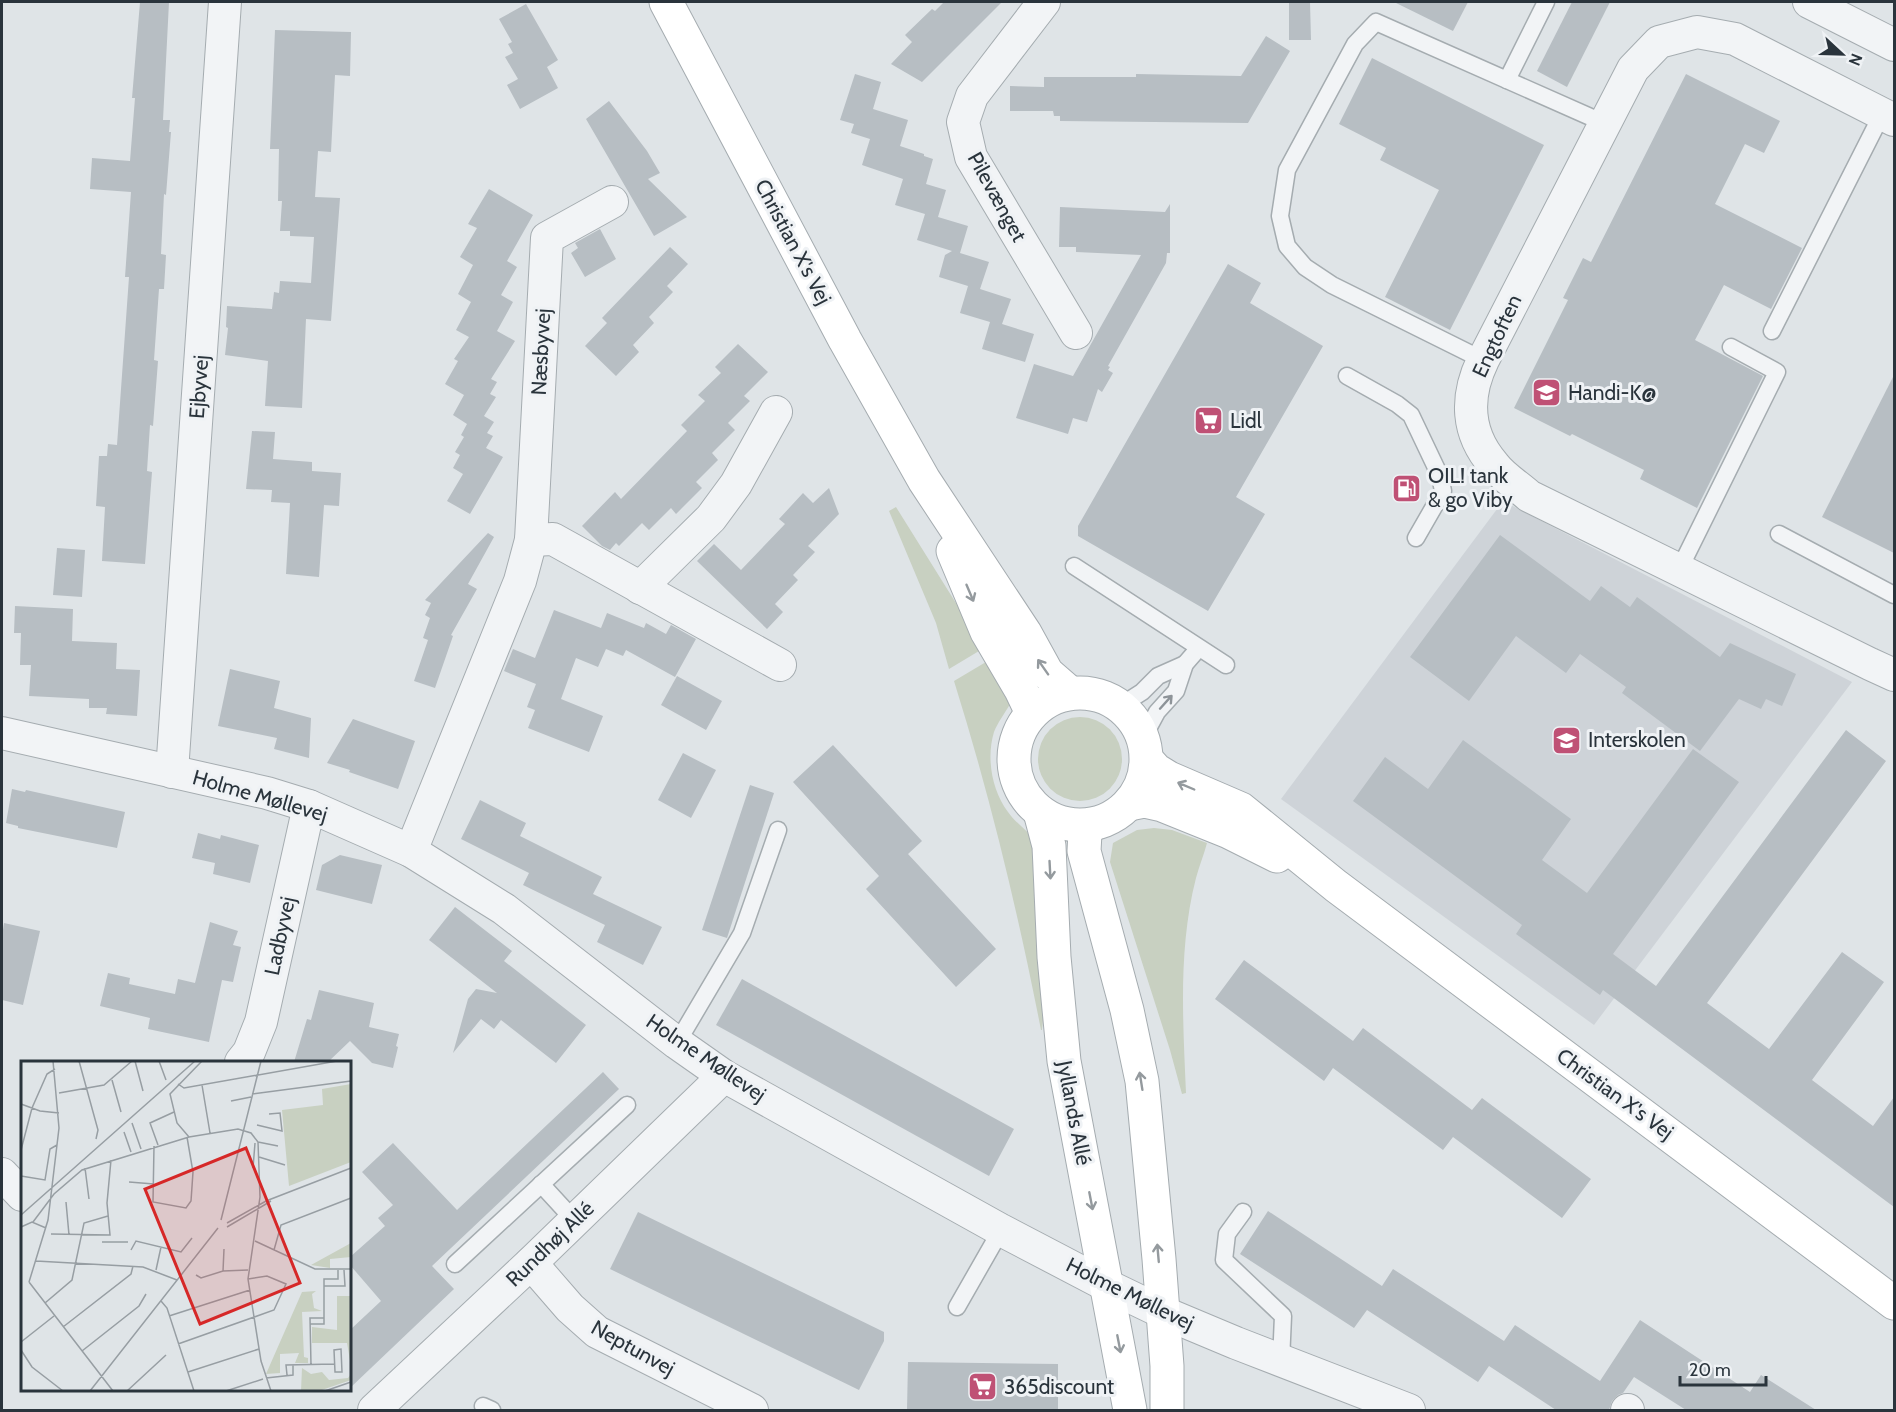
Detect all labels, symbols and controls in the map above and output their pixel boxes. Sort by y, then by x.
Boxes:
north arrow [1812,24,1872,84]
text: N [1845,51,1866,68]
street label: Pilevænget [963,148,1032,246]
street label: Christian X's Vej [749,175,837,309]
street label: Engtoften [1467,290,1527,381]
street label: Næsbyvej [526,308,556,396]
street label: Ejbyvej [184,354,214,420]
school or university icon: Handi-K@ [1531,377,1563,409]
place label: Handi-K@ [1568,380,1657,405]
supermarket icon: Lidl [1193,405,1225,437]
place label: Lidl [1230,408,1262,433]
place label: OIL! tank & go Viby [1428,463,1513,512]
fuel station icon: OIL! tank & go Viby [1391,472,1423,504]
one-way arrow [965,583,976,601]
one-way arrow [1037,659,1049,675]
one-way arrow [1159,695,1173,710]
school or university icon: Interskolen [1551,724,1583,756]
place label: Interskolen [1588,727,1686,752]
street label: Holme Møllevej [190,764,330,828]
one-way arrow [1177,780,1195,791]
one-way arrow [1044,859,1056,879]
street label: Ladbyvej [259,894,301,978]
street label: Holme Møllevej [641,1008,771,1108]
street label: Christian X's Vej [1551,1043,1679,1145]
street label: Jyllands Allé [1052,1058,1097,1168]
inset map [21,1061,351,1391]
one-way arrow [1135,1072,1146,1091]
one-way arrow [1086,1190,1097,1210]
street label: Rundhøj Allé [501,1195,600,1292]
one-way arrow [1152,1244,1163,1264]
street label: Holme Møllevej [1062,1252,1198,1336]
street label: Neptunvej [587,1314,679,1382]
one-way arrow [1113,1333,1124,1353]
scale bar [1680,1349,1766,1387]
text: 20 m [1689,1359,1731,1381]
supermarket icon: 365discount [967,1371,999,1403]
place label: 365discount [1004,1374,1114,1399]

